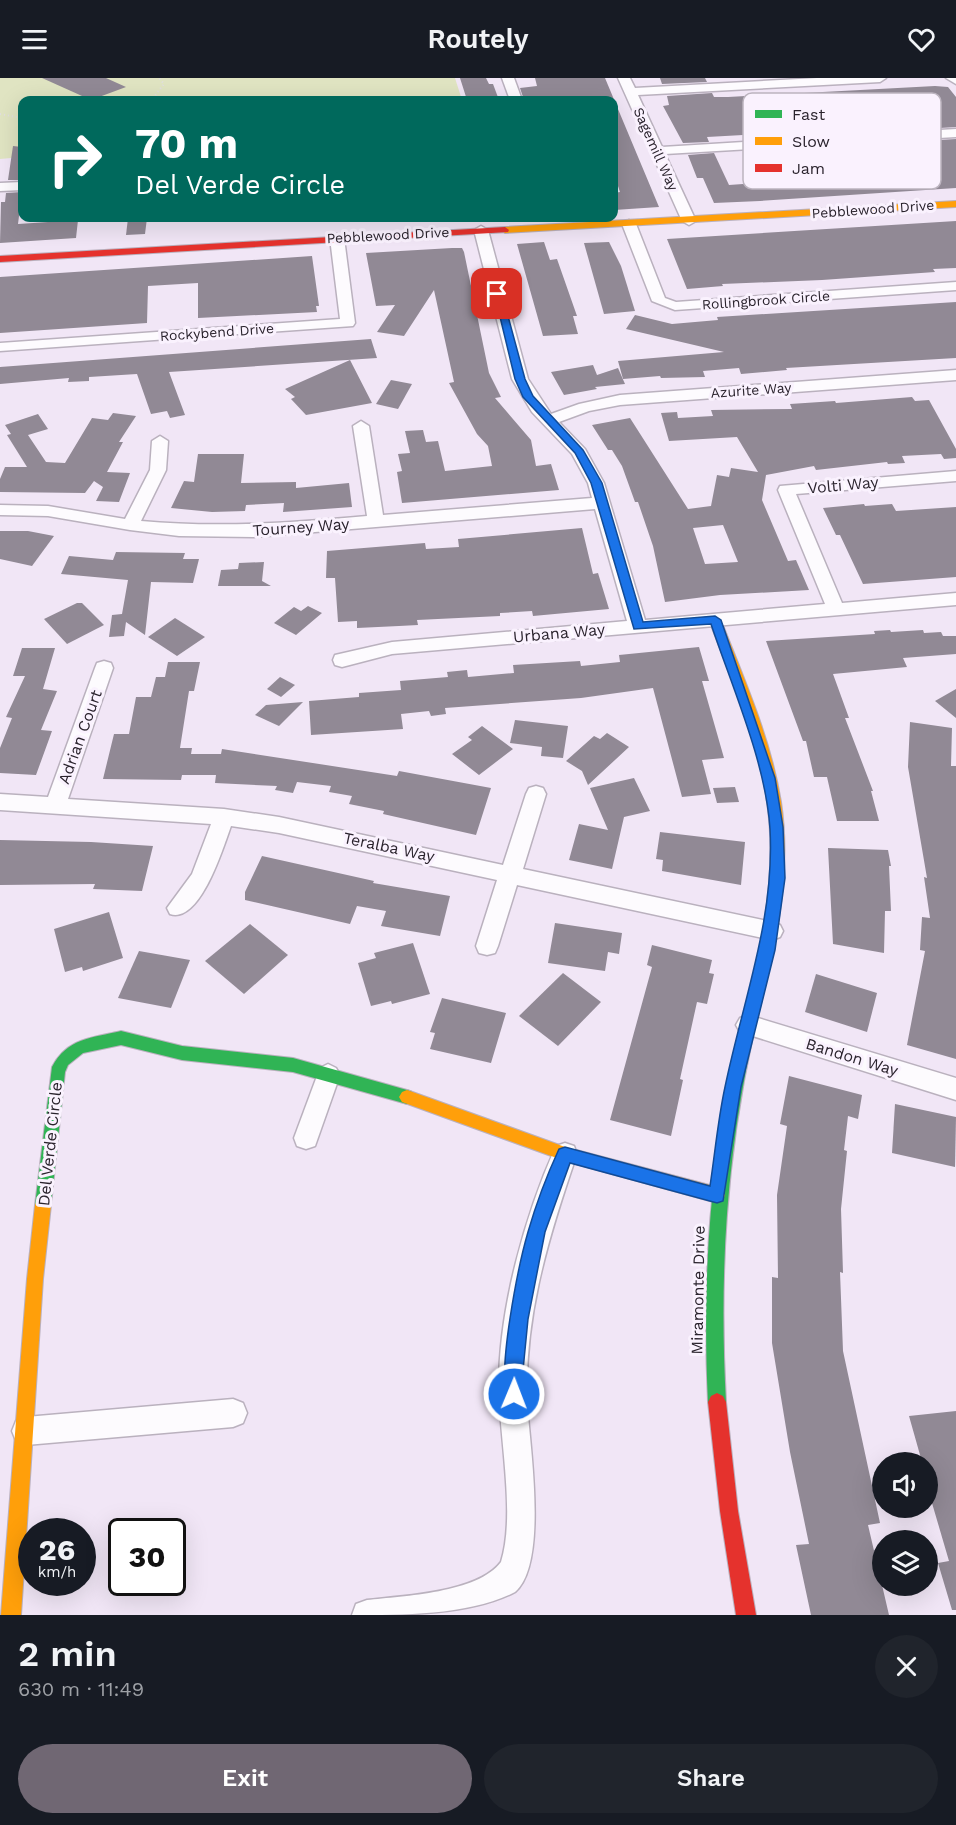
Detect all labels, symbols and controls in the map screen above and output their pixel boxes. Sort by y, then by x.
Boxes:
icon: menu [18,23,51,56]
text: Routely [427,23,529,55]
icon: heart [905,23,938,56]
legend [743,93,941,189]
street label: Sagemill Way [630,105,682,194]
text: Fast [792,105,825,124]
text: 70 m [135,119,238,168]
icon: right [36,120,114,198]
text: Slow [792,132,830,151]
text: Jam [792,159,825,178]
text: Del Verde Circle [135,169,345,201]
street label: Pebblewood Drive [811,197,935,221]
street label: Pebblewood Drive [326,224,450,246]
pin [471,268,522,319]
icon: arrive [480,277,513,310]
street label: Rollingbrook Circle [701,288,831,312]
street label: Rockybend Drive [159,320,275,344]
street label: Azurite Way [710,379,793,401]
street label: Volti Way [807,472,880,498]
street label: Tourney Way [252,514,351,540]
street label: Urbana Way [512,619,606,646]
street label: Adrian Court [54,687,106,787]
street label: Teralba Way [342,828,437,866]
street label: Bandon Way [804,1034,901,1080]
street label: Del Verde Circle [34,1081,66,1207]
street label: Miramonte Drive [687,1225,709,1355]
position arrow [482,1362,546,1426]
map controls [872,1452,938,1596]
button: sound [872,1452,938,1518]
speed limit sign: 30 [108,1518,186,1596]
button: layers [872,1530,938,1596]
text: 26 [39,1532,75,1567]
text: km/h [38,1563,76,1581]
text: 2 min [18,1633,117,1675]
button: close [875,1635,938,1698]
text: 630 m · 11:49 [18,1677,144,1701]
button: Exit [18,1744,472,1813]
button: Share [484,1744,938,1813]

